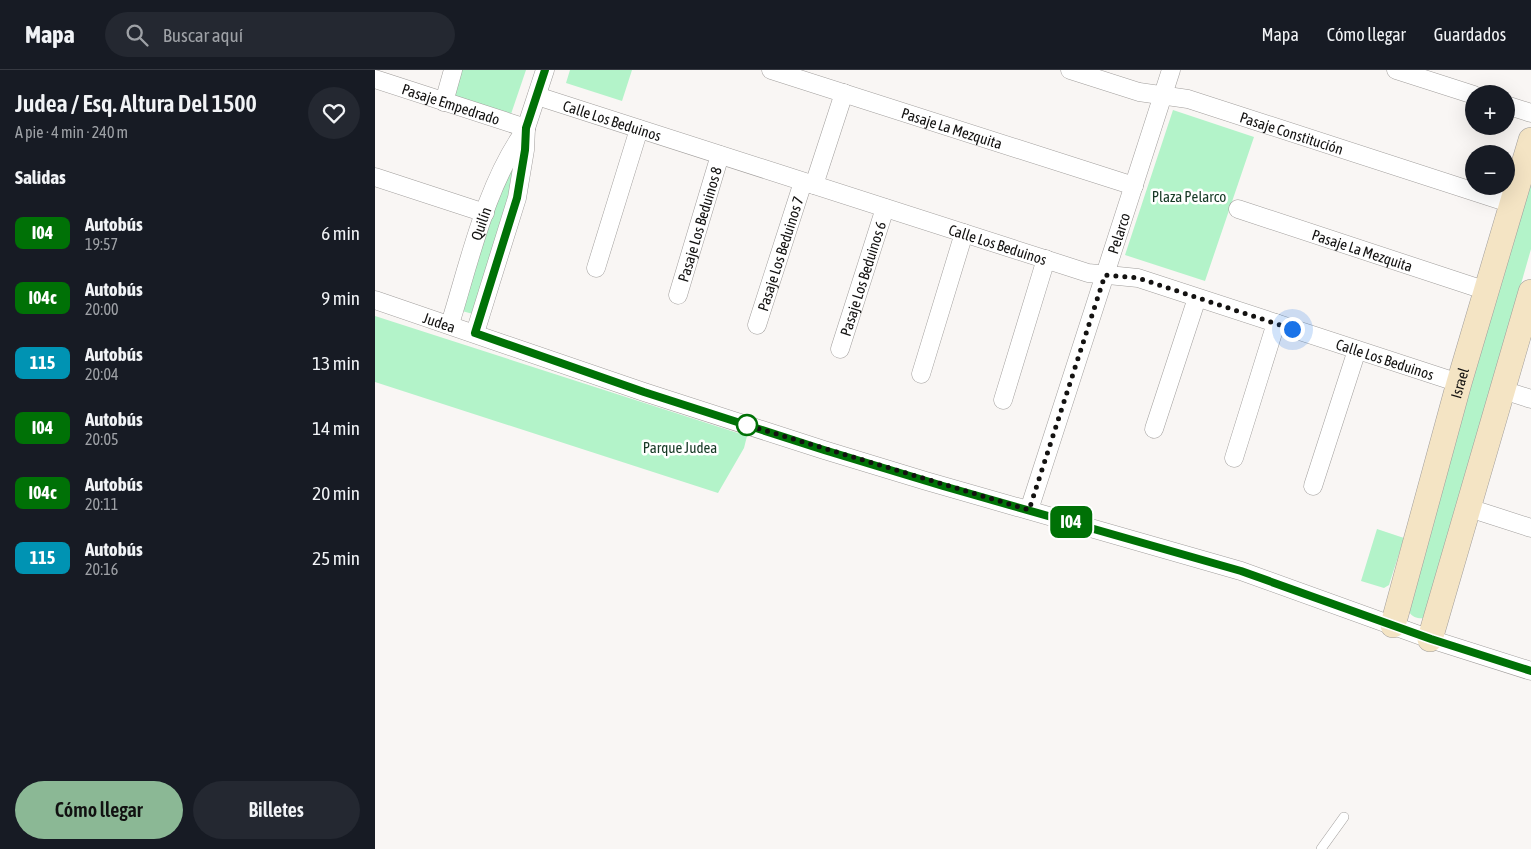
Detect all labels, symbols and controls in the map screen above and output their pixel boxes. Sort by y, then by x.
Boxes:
search box [105,12,455,57]
text: Mapa [25,21,75,48]
icon: search [123,21,151,49]
text: Buscar aquí [163,24,243,46]
text: Mapa [1261,24,1299,45]
text: Cómo llegar [1327,24,1406,45]
text: Guardados [1434,24,1506,45]
street label: Pasaje Empedrado [400,80,502,128]
map controls [1465,85,1515,195]
button: + [1465,85,1515,135]
button: heart [308,87,360,139]
text: Judea / Esq. Altura Del 1500 [15,90,257,117]
street label: Calle Los Beduinos [561,96,663,144]
street label: Pasaje La Mezquita [899,104,1004,152]
street label: Pasaje Constitución [1238,108,1346,157]
text: A pie · 4 min · 240 m [15,123,128,141]
button: − [1465,145,1515,195]
street label: Pasaje Los Beduinos 8 [674,165,725,284]
text: Salidas [15,166,66,188]
park label: Plaza Pelarco [1152,188,1226,205]
street label: Pasaje Los Beduinos 7 [754,194,806,313]
street label: Quilín [467,204,494,242]
street label: Pelarco [1104,210,1133,256]
text: Autobús [85,213,143,235]
street label: Pasaje Los Beduinos 6 [836,219,889,338]
street label: Calle Los Beduinos [947,220,1049,268]
text: I04 [32,222,53,243]
text: 6 min [321,222,360,244]
street label: Pasaje La Mezquita [1310,226,1415,274]
text: 19:57 [85,235,118,253]
text: Autobús [85,278,143,300]
text: I04c [28,287,57,308]
text: 9 min [321,287,360,309]
text: 20:00 [85,300,119,318]
street label: Judea [421,309,458,335]
your location [1280,317,1305,342]
street label: Calle Los Beduinos [1334,335,1436,383]
text: Autobús [85,343,143,365]
text: 115 [30,352,55,373]
text: 13 min [312,352,360,374]
text: 20:04 [85,365,119,383]
street label: Israel [1447,366,1472,400]
text: Autobús [85,408,143,430]
unlabelled marker [736,414,758,436]
text: I04 [32,417,53,438]
text: 14 min [312,417,360,439]
text: 20:05 [85,430,119,448]
park label: Parque Judea [643,439,717,456]
text: Autobús [85,473,143,495]
text: I04c [28,482,57,503]
text: 20 min [312,482,360,504]
text: 20:11 [85,495,118,513]
line badge: I04 [1042,506,1100,538]
text: I04 [1060,511,1082,532]
text: Autobús [85,538,143,560]
text: 115 [30,547,55,568]
text: 25 min [312,547,360,569]
text: 20:16 [85,560,118,578]
button: Cómo llegar [15,781,183,839]
button: Billetes [193,781,360,839]

